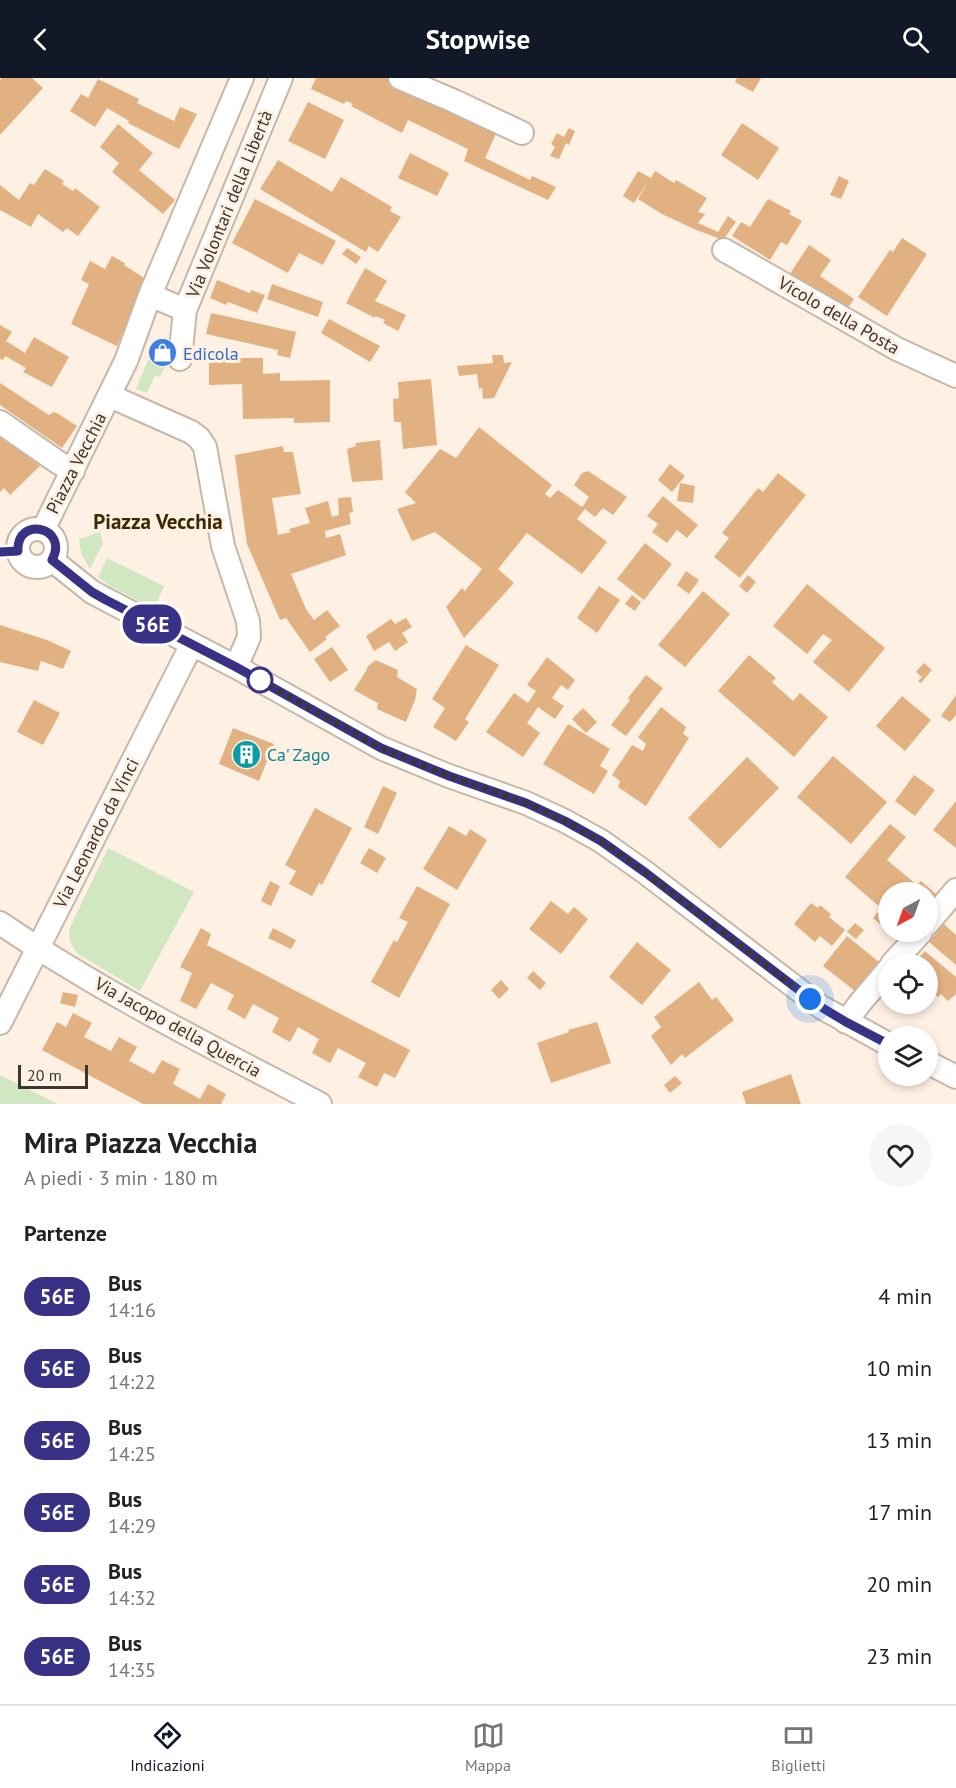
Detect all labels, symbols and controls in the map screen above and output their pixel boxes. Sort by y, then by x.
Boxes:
text: Stopwise [426,22,530,56]
icon: back [24,23,57,56]
icon: search [899,23,932,56]
street label: Via Volontari della Libertà [180,107,277,302]
street label: Vicolo della Posta [773,270,904,359]
shop icon: Edicola [146,337,178,369]
place label: Edicola [183,342,239,365]
street label: Piazza Vecchia [41,408,111,518]
district label: Piazza Vecchia [93,508,223,535]
line badge: 56E [118,604,186,644]
text: 56E [135,611,169,638]
unlabelled marker [247,667,273,693]
building icon: Ca' Zago [230,738,262,770]
place label: Ca' Zago [267,743,330,766]
street label: Via Leonardo da Vinci [48,754,144,913]
north arrow [878,882,938,942]
map controls [878,882,938,1086]
button: locate [878,954,938,1014]
street label: Via Jacopo della Quercia [90,971,265,1082]
your location [795,984,825,1014]
button: layers [878,1026,938,1086]
scale bar [18,1062,88,1090]
text: 20 m [27,1065,62,1085]
text: Mira Piazza Vecchia [24,1124,257,1161]
button: heart [869,1124,932,1187]
text: A piedi · 3 min · 180 m [24,1165,218,1191]
text: Partenze [24,1219,107,1247]
text: Bus [108,1269,142,1297]
text: 4 min [878,1282,932,1310]
text: 56E [40,1283,74,1310]
text: 14:16 [108,1297,156,1323]
text: Bus [108,1341,142,1369]
text: 10 min [866,1354,932,1382]
text: 56E [40,1355,74,1382]
text: 14:22 [108,1369,156,1395]
text: Bus [108,1413,142,1441]
text: 13 min [866,1426,932,1454]
text: 56E [40,1427,74,1454]
text: 14:25 [108,1441,156,1467]
text: Bus [108,1485,142,1513]
text: 17 min [868,1498,932,1526]
text: 56E [40,1499,74,1526]
text: 14:29 [108,1513,156,1539]
text: Bus [108,1557,142,1585]
text: 20 min [866,1570,932,1598]
text: 56E [40,1571,74,1598]
text: 14:32 [108,1585,156,1611]
text: Bus [108,1629,142,1657]
text: 23 min [866,1642,932,1670]
text: 56E [40,1643,74,1670]
text: 14:35 [108,1657,156,1683]
tab: Indicazioni [130,1719,205,1775]
tab: Mappa [465,1719,511,1775]
tab: Biglietti [771,1719,826,1775]

